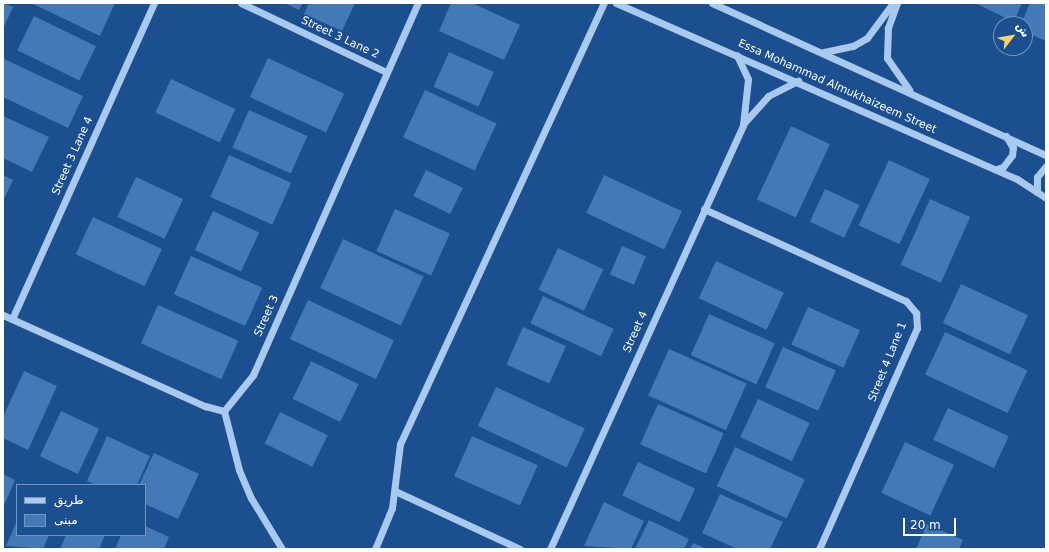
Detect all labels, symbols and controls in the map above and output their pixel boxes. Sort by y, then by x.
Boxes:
street label: Street 3 Lane 2 [299,14,381,62]
north arrow [993,16,1033,56]
text: ش [1013,20,1032,40]
street label: Essa Mohammad Almukhaizeem Street [736,37,938,137]
street label: Street 3 Lane 4 [50,115,96,197]
street label: Street 3 [252,293,282,339]
street label: Street 4 [621,309,651,355]
street label: Street 4 Lane 1 [866,320,910,404]
legend [16,484,146,536]
text: طريق [54,493,84,507]
scale bar [905,510,958,536]
text: مبنى [54,513,78,527]
text: 20 m [910,518,941,532]

